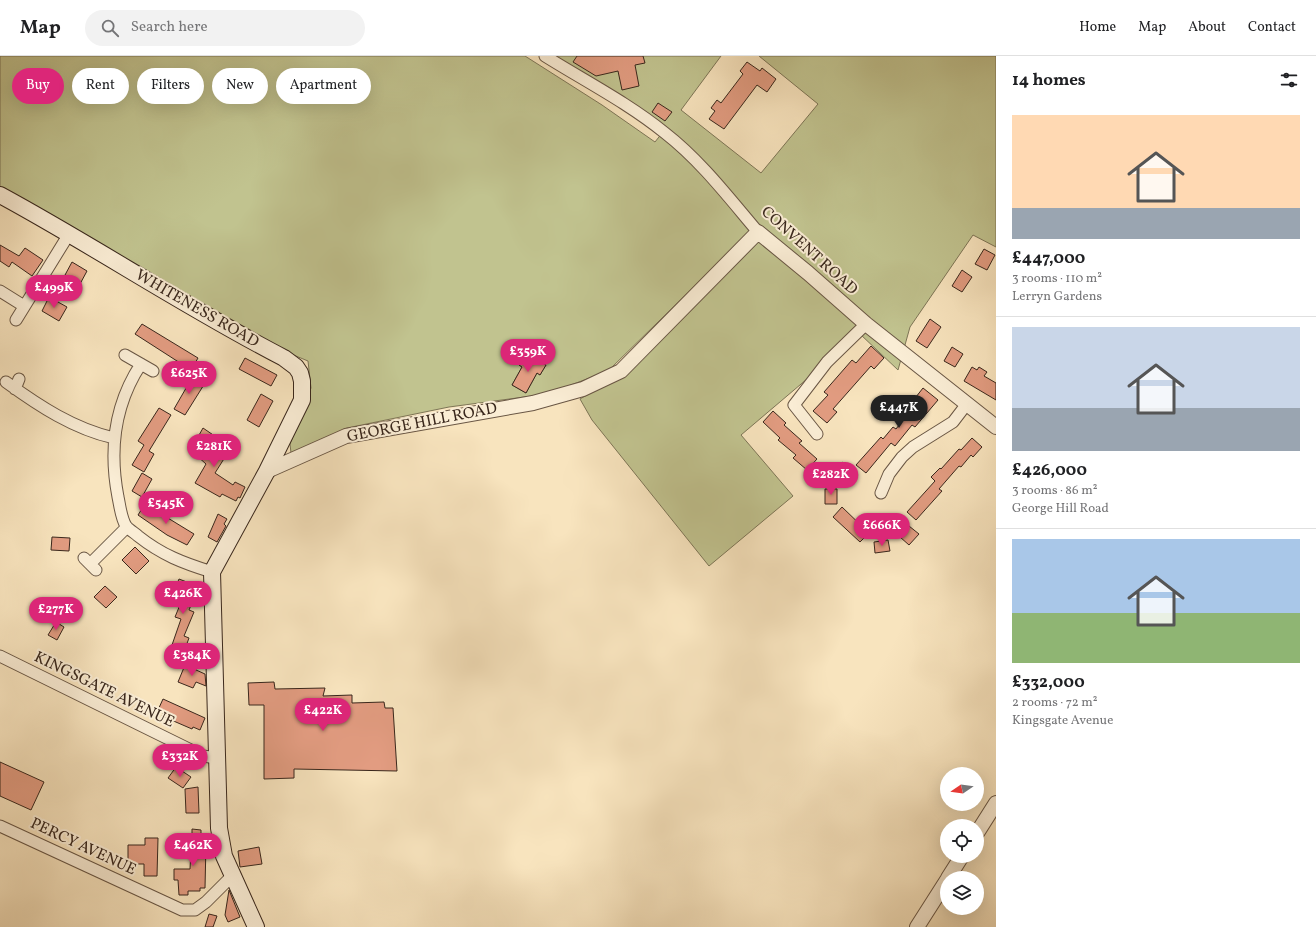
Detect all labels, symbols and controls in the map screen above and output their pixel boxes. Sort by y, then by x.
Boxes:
search box [85,10,365,46]
text: Map [20,15,61,41]
icon: search [99,17,121,39]
text: Search here [131,17,208,38]
text: Home [1079,18,1116,37]
text: Map [1138,18,1166,37]
text: About [1188,18,1226,37]
text: Contact [1248,18,1296,37]
chip: Buy [12,68,64,104]
chip: Rent [72,68,129,104]
chip: Filters [137,68,204,104]
chip: New [212,68,268,104]
chip: Apartment [276,68,371,104]
text: 14 homes [1012,69,1086,92]
icon: filters [1278,69,1300,91]
icon: home [1120,141,1192,213]
street label: CONVENT ROAD [756,202,862,301]
text: £447,000 [1012,247,1085,270]
street label: WHITENESS ROAD [131,265,263,354]
text: 3 rooms · 110 m² [1012,270,1102,288]
pin: £499K [26,275,82,309]
text: £499K [35,279,73,297]
text: Lerryn Gardens [1012,288,1102,306]
pin: £359K [500,339,556,373]
text: £359K [510,343,546,361]
icon: home [1120,353,1192,425]
pin: £625K [161,361,217,395]
text: £625K [170,365,208,383]
pin: £447K [871,395,927,429]
street label: GEORGE HILL ROAD [345,398,499,448]
text: £447K [880,399,918,417]
pin: £281K [186,434,242,468]
text: £281K [196,438,232,456]
text: £426,000 [1012,459,1087,482]
pin: £282K [803,462,859,496]
text: £282K [812,466,850,484]
text: 3 rooms · 86 m² [1012,482,1097,500]
pin: £545K [138,491,194,525]
text: £545K [147,495,185,513]
text: George Hill Road [1012,500,1109,518]
pin: £666K [854,513,910,547]
text: £666K [863,517,901,535]
icon: home [1120,565,1192,637]
pin: £426K [155,581,211,615]
text: £426K [164,585,202,603]
pin: £277K [28,597,84,631]
text: £277K [38,601,74,619]
pin: £384K [164,643,220,677]
street label: KINGSGATE AVENUE [30,646,178,734]
text: £384K [173,647,211,665]
text: £332,000 [1012,671,1085,694]
text: 2 rooms · 72 m² [1012,694,1098,712]
pin: £422K [295,698,351,732]
text: £422K [304,702,342,720]
text: Kingsgate Avenue [1012,712,1113,730]
pin: £332K [152,744,208,778]
text: £332K [162,748,198,766]
north arrow [940,767,984,811]
map controls [940,767,984,915]
street label: PERCY AVENUE [26,813,140,881]
button: locate [940,819,984,863]
pin: £462K [165,833,221,867]
text: £462K [174,837,212,855]
button: layers [940,871,984,915]

